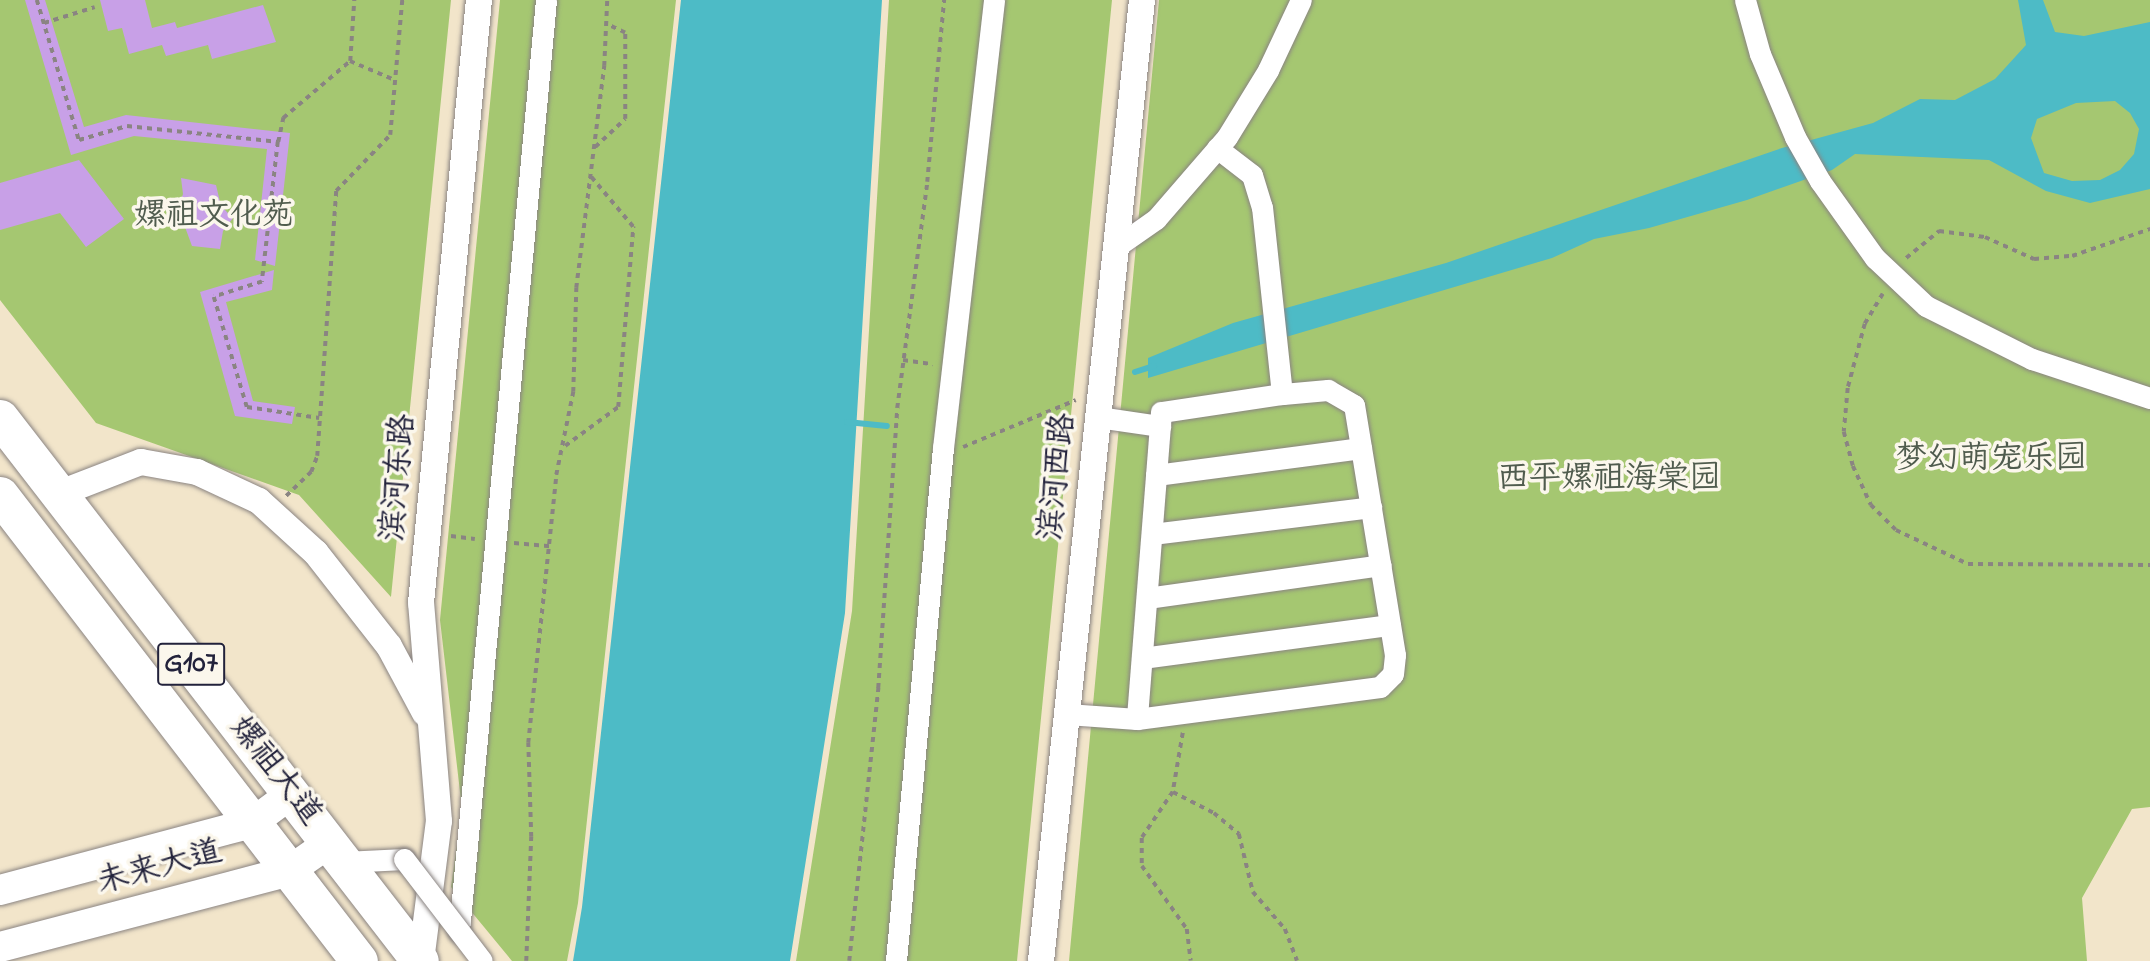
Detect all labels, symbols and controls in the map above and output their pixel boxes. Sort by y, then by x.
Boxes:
park label: 嫘祖文化苑 [134,198,294,236]
street label: 滨河西路 [1033,411,1085,543]
street label: 滨河东路 [375,413,425,543]
park label: 梦幻萌宠乐园 [1895,441,2087,479]
park label: 西平嫘祖海棠园 [1497,461,1721,499]
road number: G107 [156,638,226,691]
street label: 嫘祖大道 [219,710,329,834]
street label: 未来大道 [93,834,227,904]

